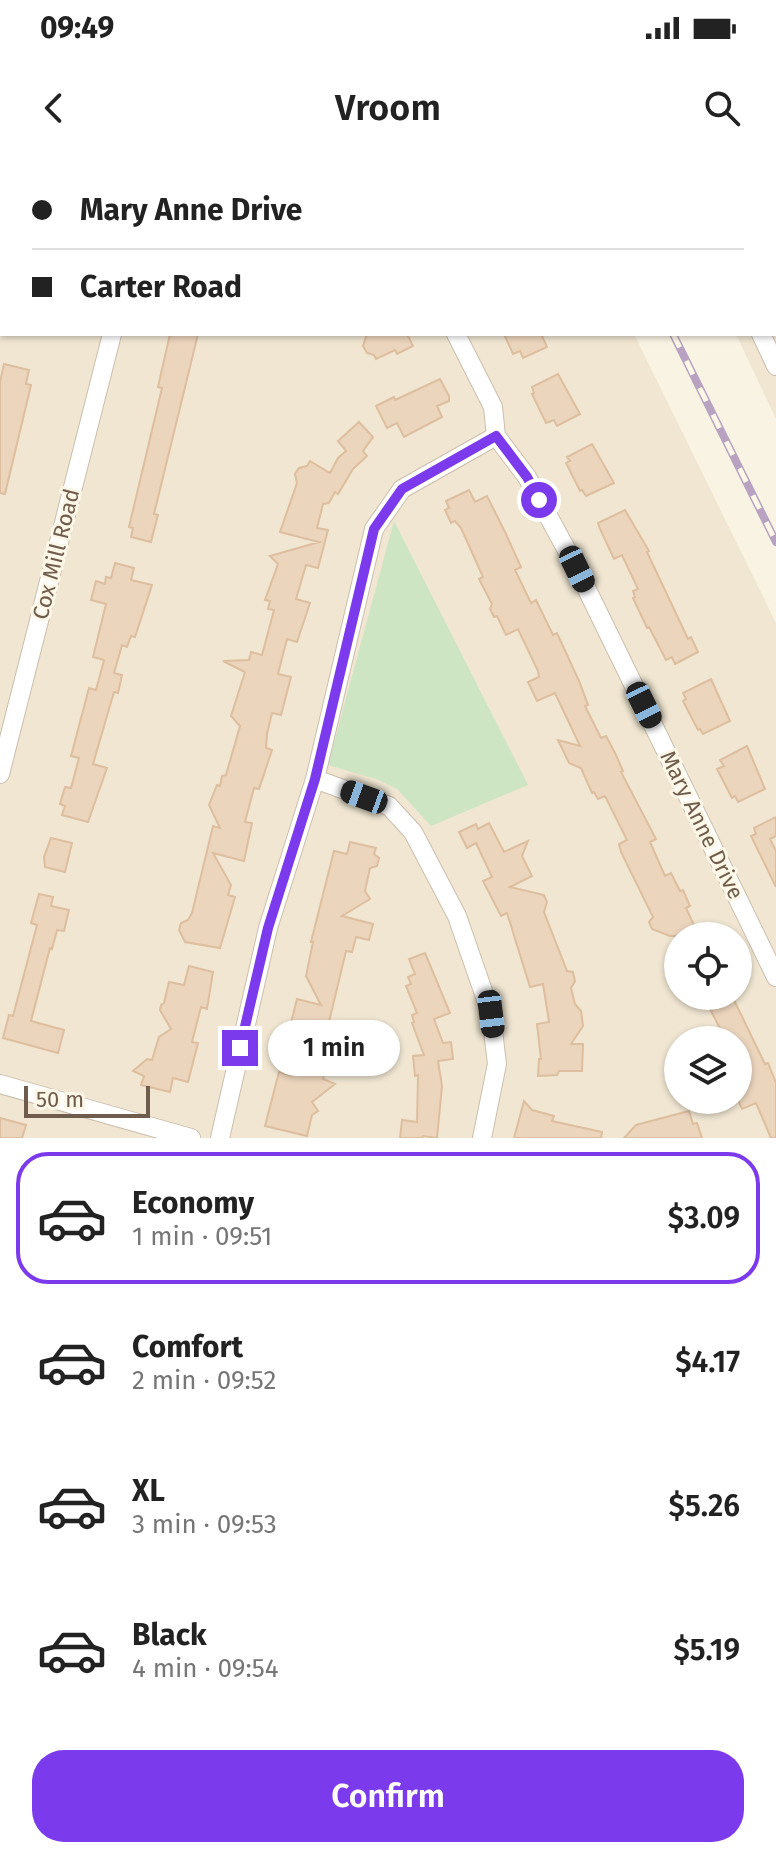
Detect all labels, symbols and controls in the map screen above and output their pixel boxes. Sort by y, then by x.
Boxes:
text: 09:49 [40,10,114,46]
icon: back [32,86,76,130]
text: Vroom [335,86,441,130]
icon: search [700,86,744,130]
text: Mary Anne Drive [80,192,302,228]
text: Carter Road [80,269,242,305]
route start [521,482,557,518]
street label: Cox Mill Road [27,486,85,622]
car [556,542,598,596]
car [623,678,665,732]
street label: Mary Anne Drive [654,746,750,904]
car [337,778,391,816]
map controls [664,922,752,1114]
button: locate [664,922,752,1010]
car [476,989,506,1039]
callout: 1 min [268,1020,400,1076]
button: layers [664,1026,752,1114]
route end [222,1030,258,1066]
text: 1 min [303,1032,365,1063]
scale bar [24,1082,150,1118]
text: 50 m [36,1086,84,1113]
icon: car [36,1182,108,1254]
text: Economy [132,1185,254,1221]
text: $3.09 [668,1200,740,1236]
text: 1 min · 09:51 [132,1221,272,1252]
icon: car [36,1326,108,1398]
text: Comfort [132,1329,243,1365]
text: $4.17 [675,1344,740,1380]
text: 2 min · 09:52 [132,1365,276,1396]
icon: car [36,1470,108,1542]
text: XL [132,1473,165,1509]
text: $5.26 [669,1488,740,1524]
text: 3 min · 09:53 [132,1509,277,1540]
icon: car [36,1614,108,1686]
text: Black [132,1617,207,1653]
text: $5.19 [673,1632,740,1668]
text: 4 min · 09:54 [132,1653,279,1684]
button: Confirm [32,1750,744,1842]

